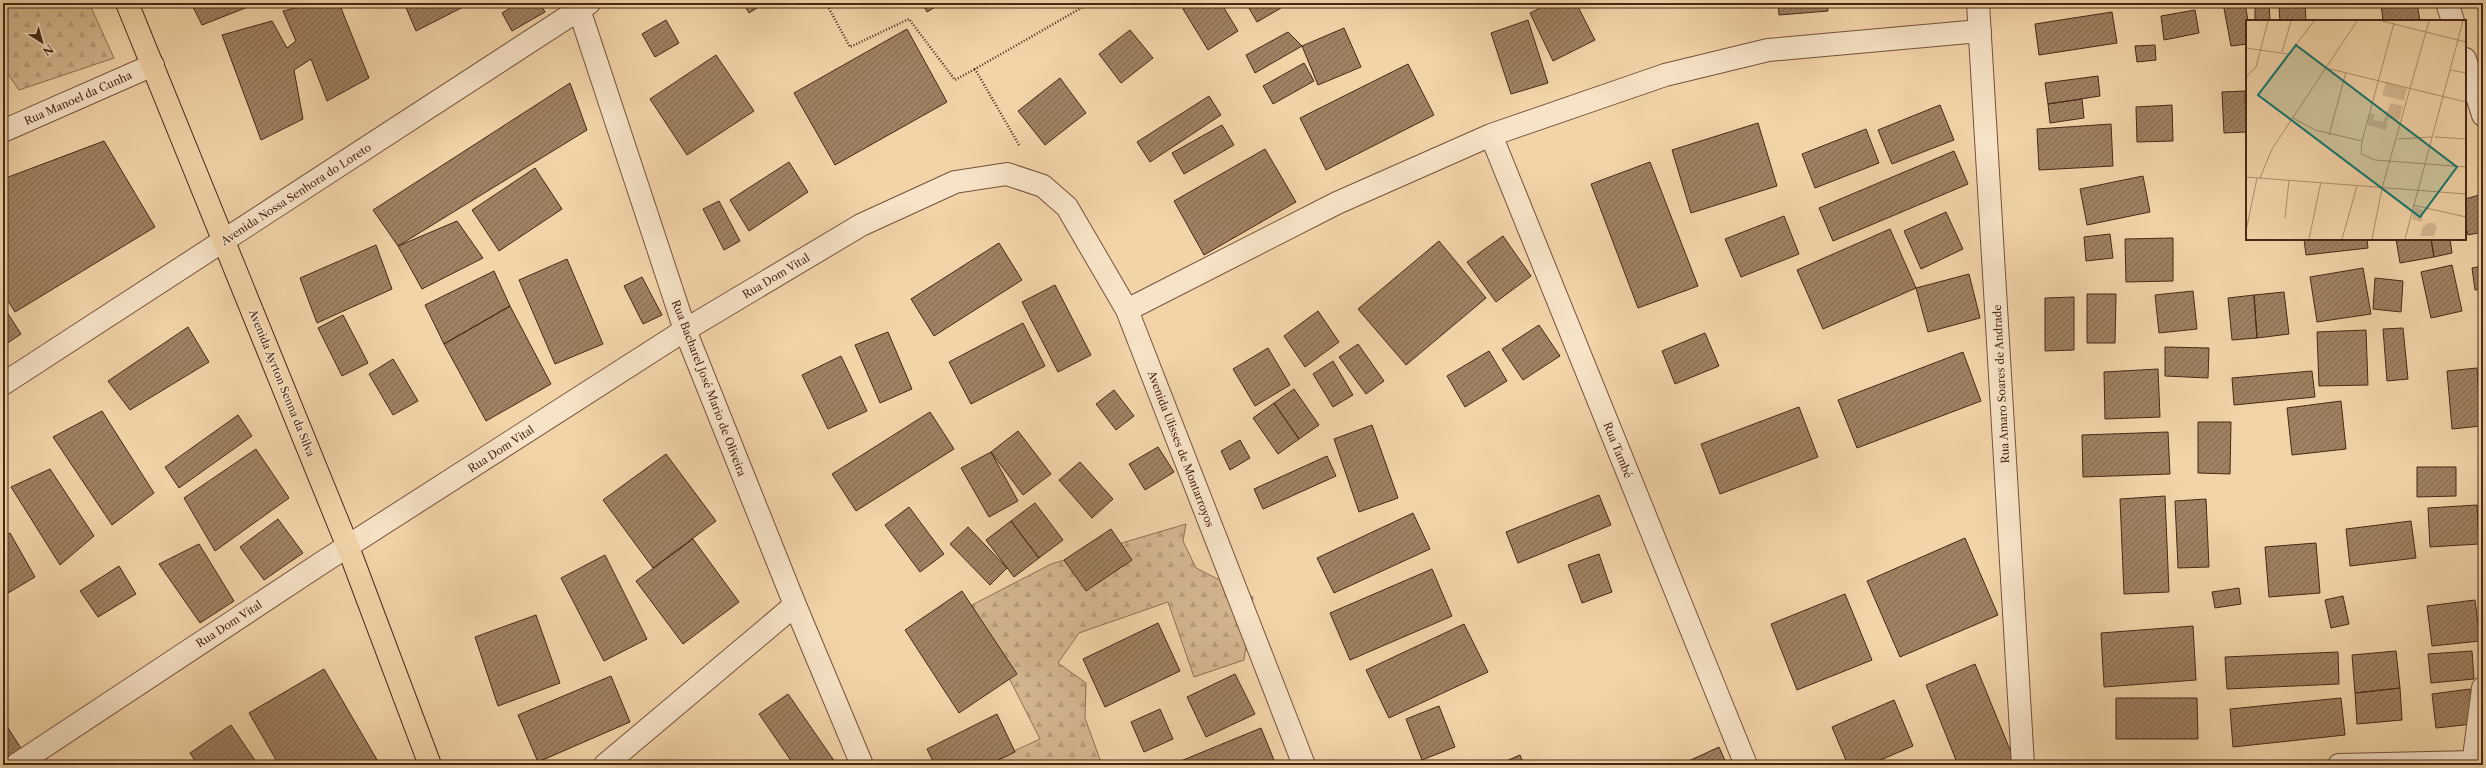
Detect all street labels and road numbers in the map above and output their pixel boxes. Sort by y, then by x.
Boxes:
street label: Rua Manoel da Cunha [22,68,134,128]
street label: Avenida Nossa Senhora do Loreto [217,140,374,249]
street label: Rua Dom Vital [740,250,813,302]
street label: Rua Bacharel José Mario de Oliveira [669,298,749,478]
street label: Rua Amaro Soares de Andrade [1990,304,2012,464]
street label: Avenida Ayrton Senna da Silva [246,306,318,459]
street label: Avenida Ulisses de Montarroyos [1144,368,1217,529]
street label: Rua També [1600,420,1636,480]
street label: Rua Dom Vital [465,422,537,476]
street label: Rua Dom Vital [193,597,265,651]

